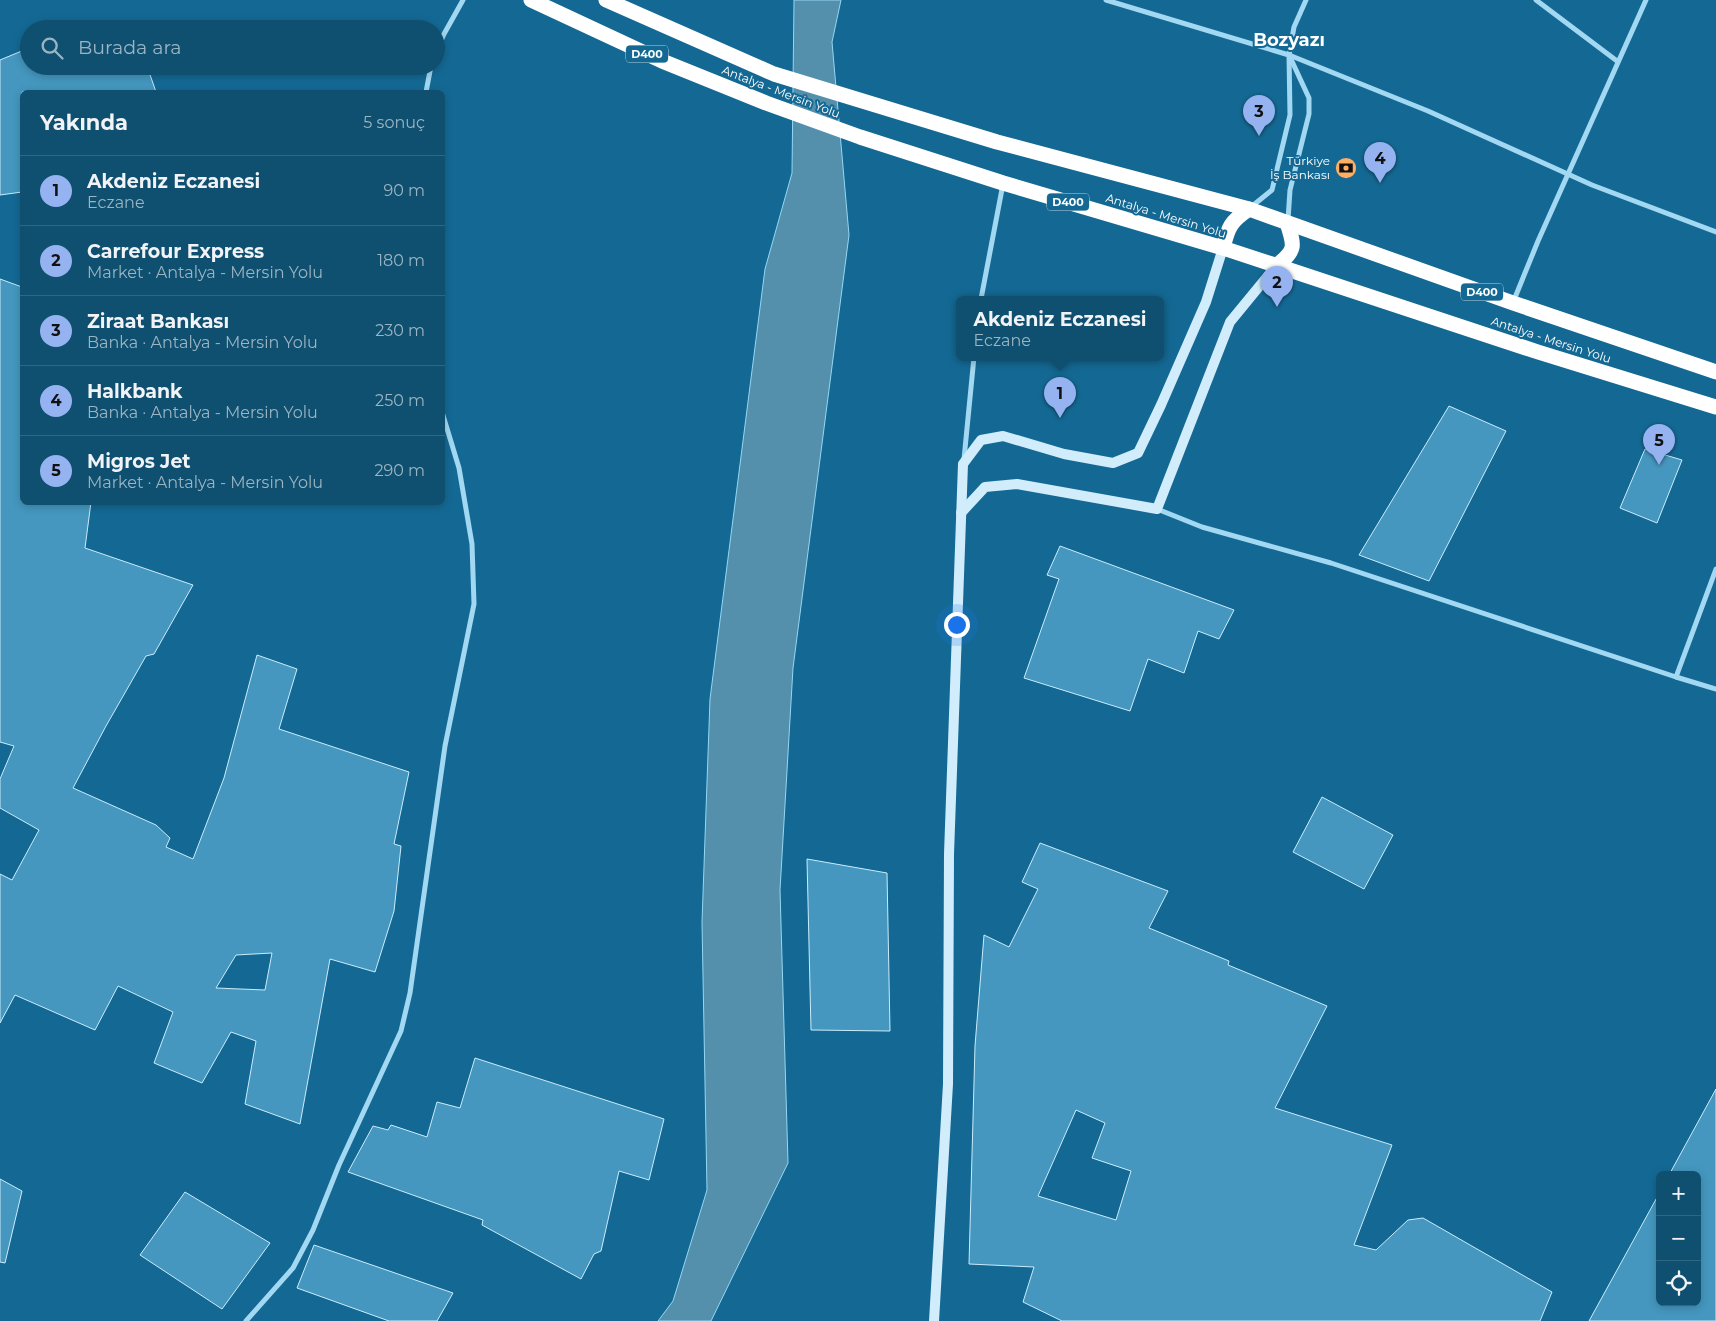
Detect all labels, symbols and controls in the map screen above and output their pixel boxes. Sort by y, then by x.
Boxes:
search box [20,20,445,75]
district label: Bozyazı [1253,29,1325,51]
icon: search [38,34,66,62]
text: Burada ara [78,36,182,59]
road number: D400 [626,46,668,62]
street label: Antalya - Mersin Yolu [720,62,842,121]
pin: 3 [1243,95,1275,136]
text: Yakında [40,110,128,135]
text: 5 sonuç [363,113,425,132]
pin: 4 [1364,142,1396,183]
place label: Türkiye İş Bankası [1270,153,1330,182]
bank icon: Türkiye İş Bankası [1334,156,1358,180]
text: Akdeniz Eczanesi [87,170,260,193]
text: 1 [53,181,59,200]
text: 90 m [383,181,425,200]
street label: Antalya - Mersin Yolu [1104,190,1228,241]
text: Eczane [87,193,145,212]
road number: D400 [1047,193,1089,210]
text: Carrefour Express [87,240,264,263]
text: 2 [51,251,61,270]
text: 180 m [377,251,425,270]
text: Market · Antalya - Mersin Yolu [87,263,323,282]
pin: 2 [1261,266,1293,307]
road number: D400 [1461,284,1503,300]
popup [956,296,1164,361]
text: Akdeniz Eczanesi [973,308,1147,331]
text: Ziraat Bankası [87,310,229,333]
street label: Antalya - Mersin Yolu [1489,313,1613,366]
text: 3 [51,321,61,340]
text: 230 m [375,321,425,340]
text: Eczane [973,331,1031,350]
text: Banka · Antalya - Mersin Yolu [87,333,318,352]
pin: 1 [1044,377,1076,418]
text: Halkbank [87,380,182,403]
text: 4 [50,391,62,410]
text: 250 m [375,391,425,410]
text: Banka · Antalya - Mersin Yolu [87,403,318,422]
pin: 5 [1643,424,1675,465]
text: Migros Jet [87,450,191,473]
text: 5 [51,461,61,480]
text: 290 m [374,461,425,480]
text: Market · Antalya - Mersin Yolu [87,473,323,492]
your location [944,612,970,638]
map controls [1656,1171,1701,1306]
button: + [1656,1171,1701,1216]
button: − [1656,1216,1701,1261]
button: locate [1656,1261,1701,1306]

